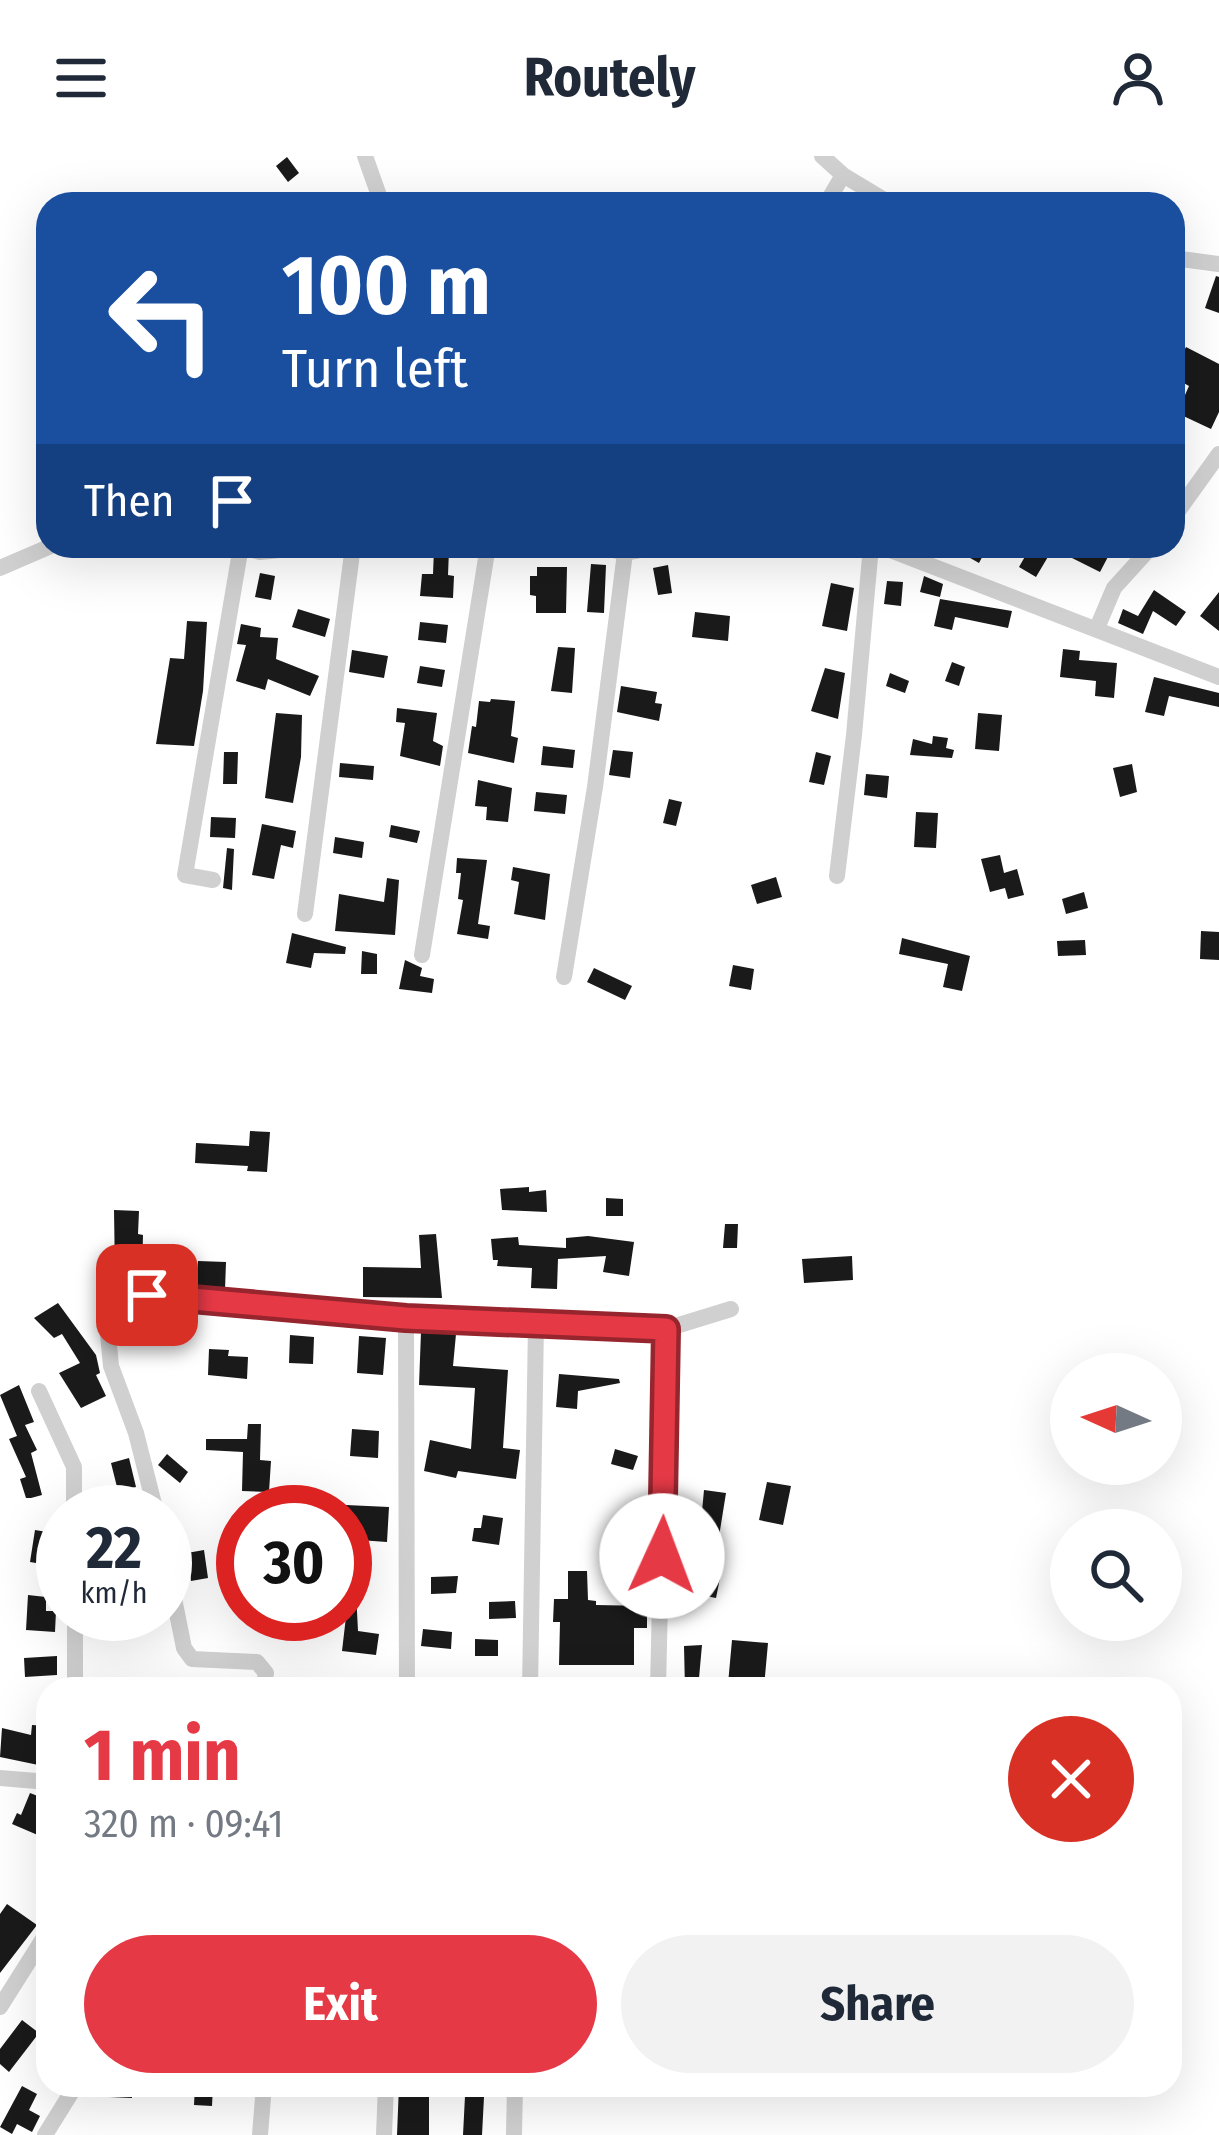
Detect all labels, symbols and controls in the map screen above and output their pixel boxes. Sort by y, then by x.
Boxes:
icon: menu [48,45,114,111]
icon: person [1105,45,1171,111]
text: Routely [524,46,695,110]
text: 100 m [282,235,491,336]
icon: left [84,240,240,396]
text: Turn left [282,337,468,401]
icon: arrive [199,468,265,534]
text: Then [84,474,175,528]
pin [96,1244,198,1346]
icon: arrive [114,1262,180,1328]
north arrow [1050,1353,1182,1485]
map controls [1050,1353,1182,1641]
speed limit sign: 30 [216,1485,372,1641]
position arrow [599,1493,725,1619]
button: search [1050,1509,1182,1641]
text: 22 [86,1512,142,1584]
text: km/h [81,1575,147,1611]
text: 1 min [84,1713,241,1799]
button: close [1008,1716,1134,1842]
text: 320 m · 09:41 [84,1801,284,1847]
button: Exit [84,1935,597,2073]
button: Share [621,1935,1134,2073]

